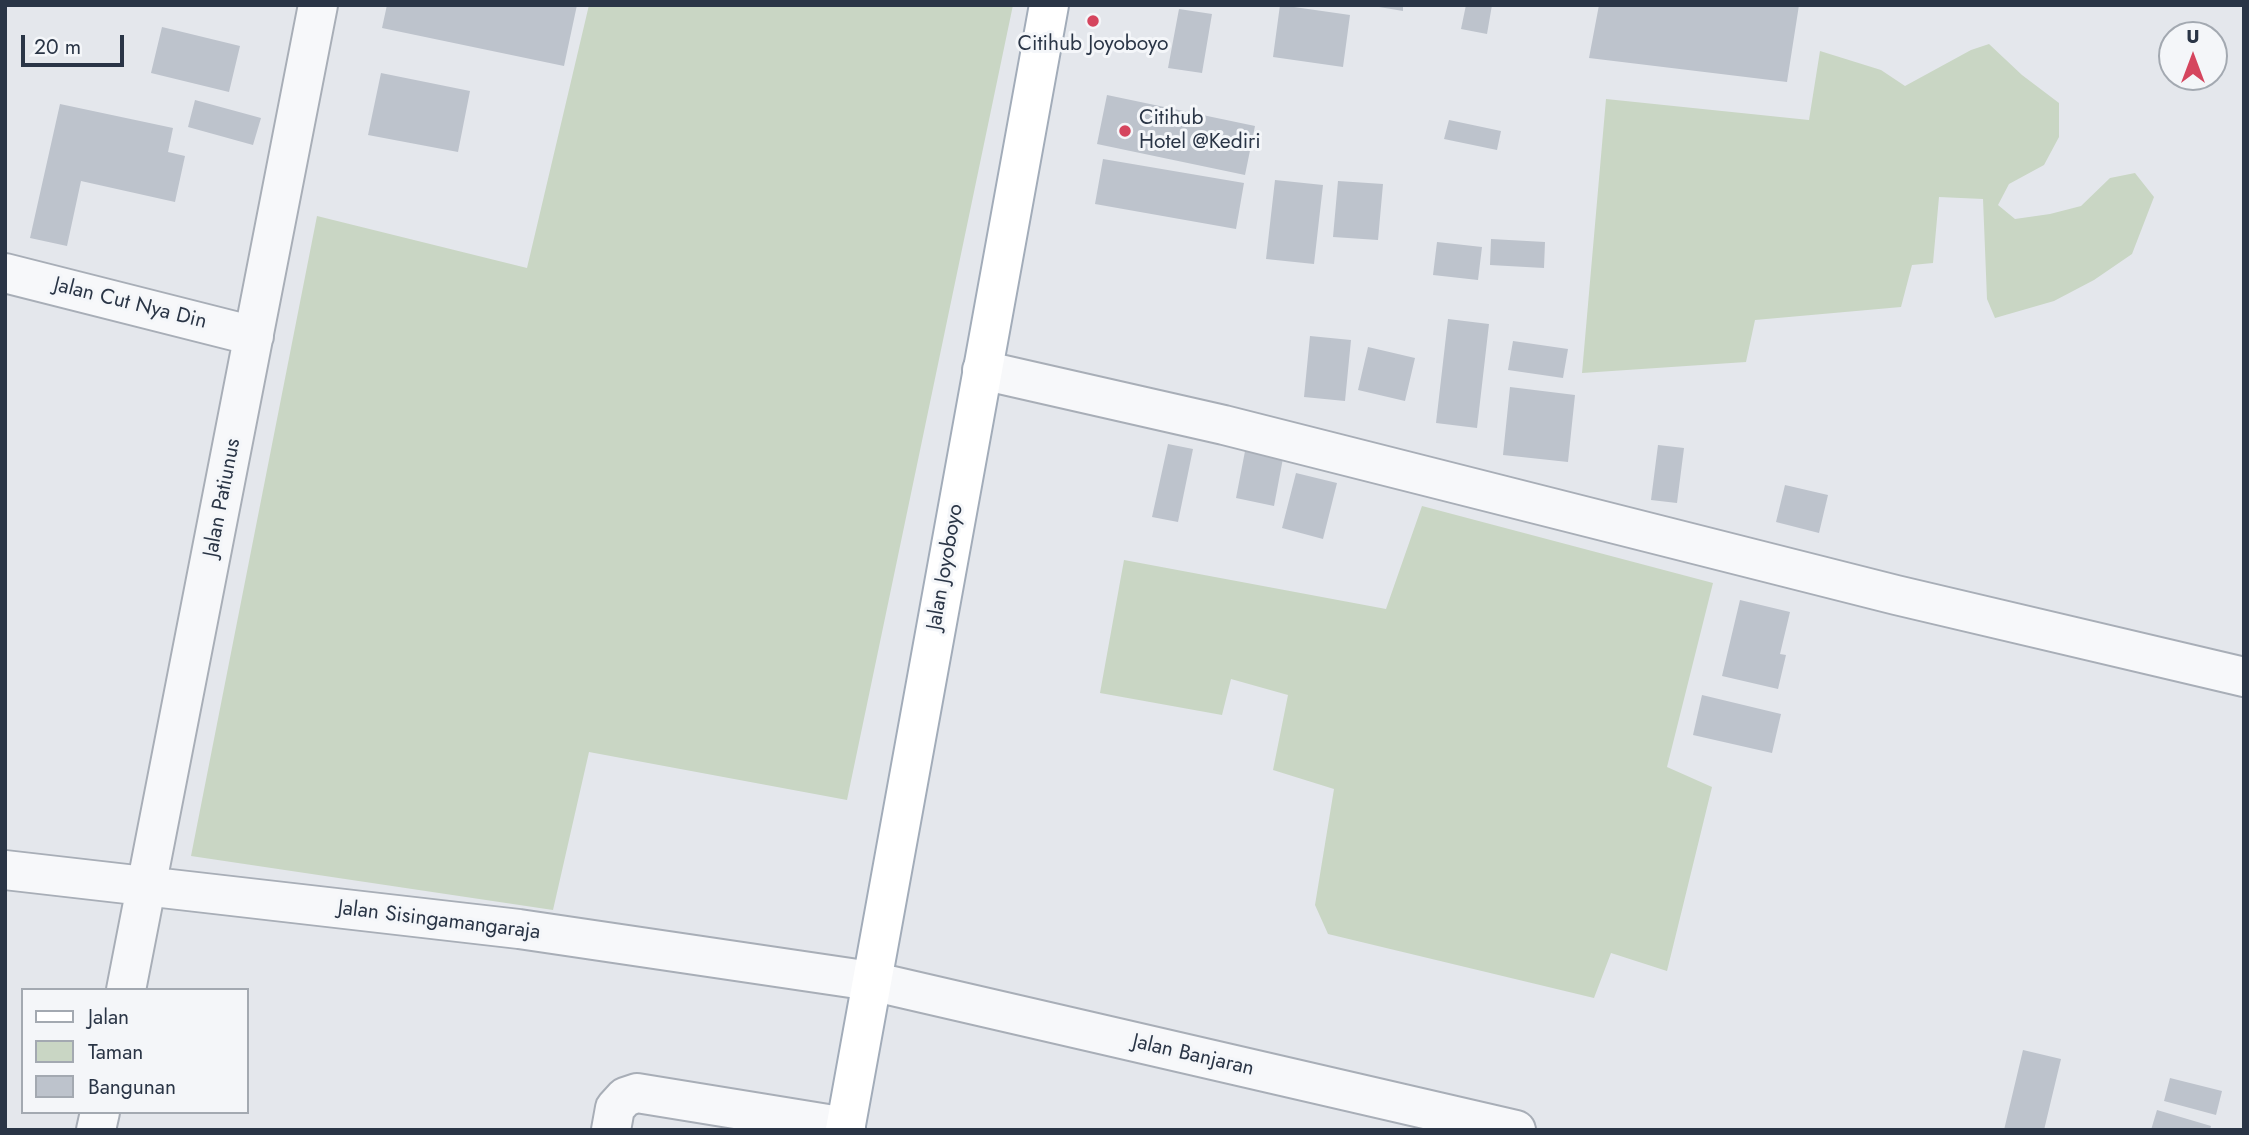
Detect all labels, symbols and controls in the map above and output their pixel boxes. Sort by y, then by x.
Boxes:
marker: Citihub Joyoboyo [1085,13,1101,29]
scale bar [24,21,128,65]
north arrow [2158,21,2228,91]
text: U [2186,23,2200,50]
text: 20 m [34,32,81,62]
place label: Citihub Joyoboyo [1018,32,1168,58]
place label: Citihub Hotel @Kediri [1139,106,1261,156]
marker: Citihub Hotel @Kediri [1117,123,1133,139]
street label: Jalan Cut Nya Din [51,273,209,335]
street label: Jalan Patiunus [199,436,247,560]
street label: Jalan Joyoboyo [923,502,969,632]
street label: Jalan Sisingamangaraja [336,896,542,946]
legend [21,988,248,1114]
text: Jalan [88,1002,129,1032]
street label: Jalan Banjaran [1130,1030,1256,1082]
text: Taman [88,1037,143,1067]
text: Bangunan [88,1072,176,1102]

